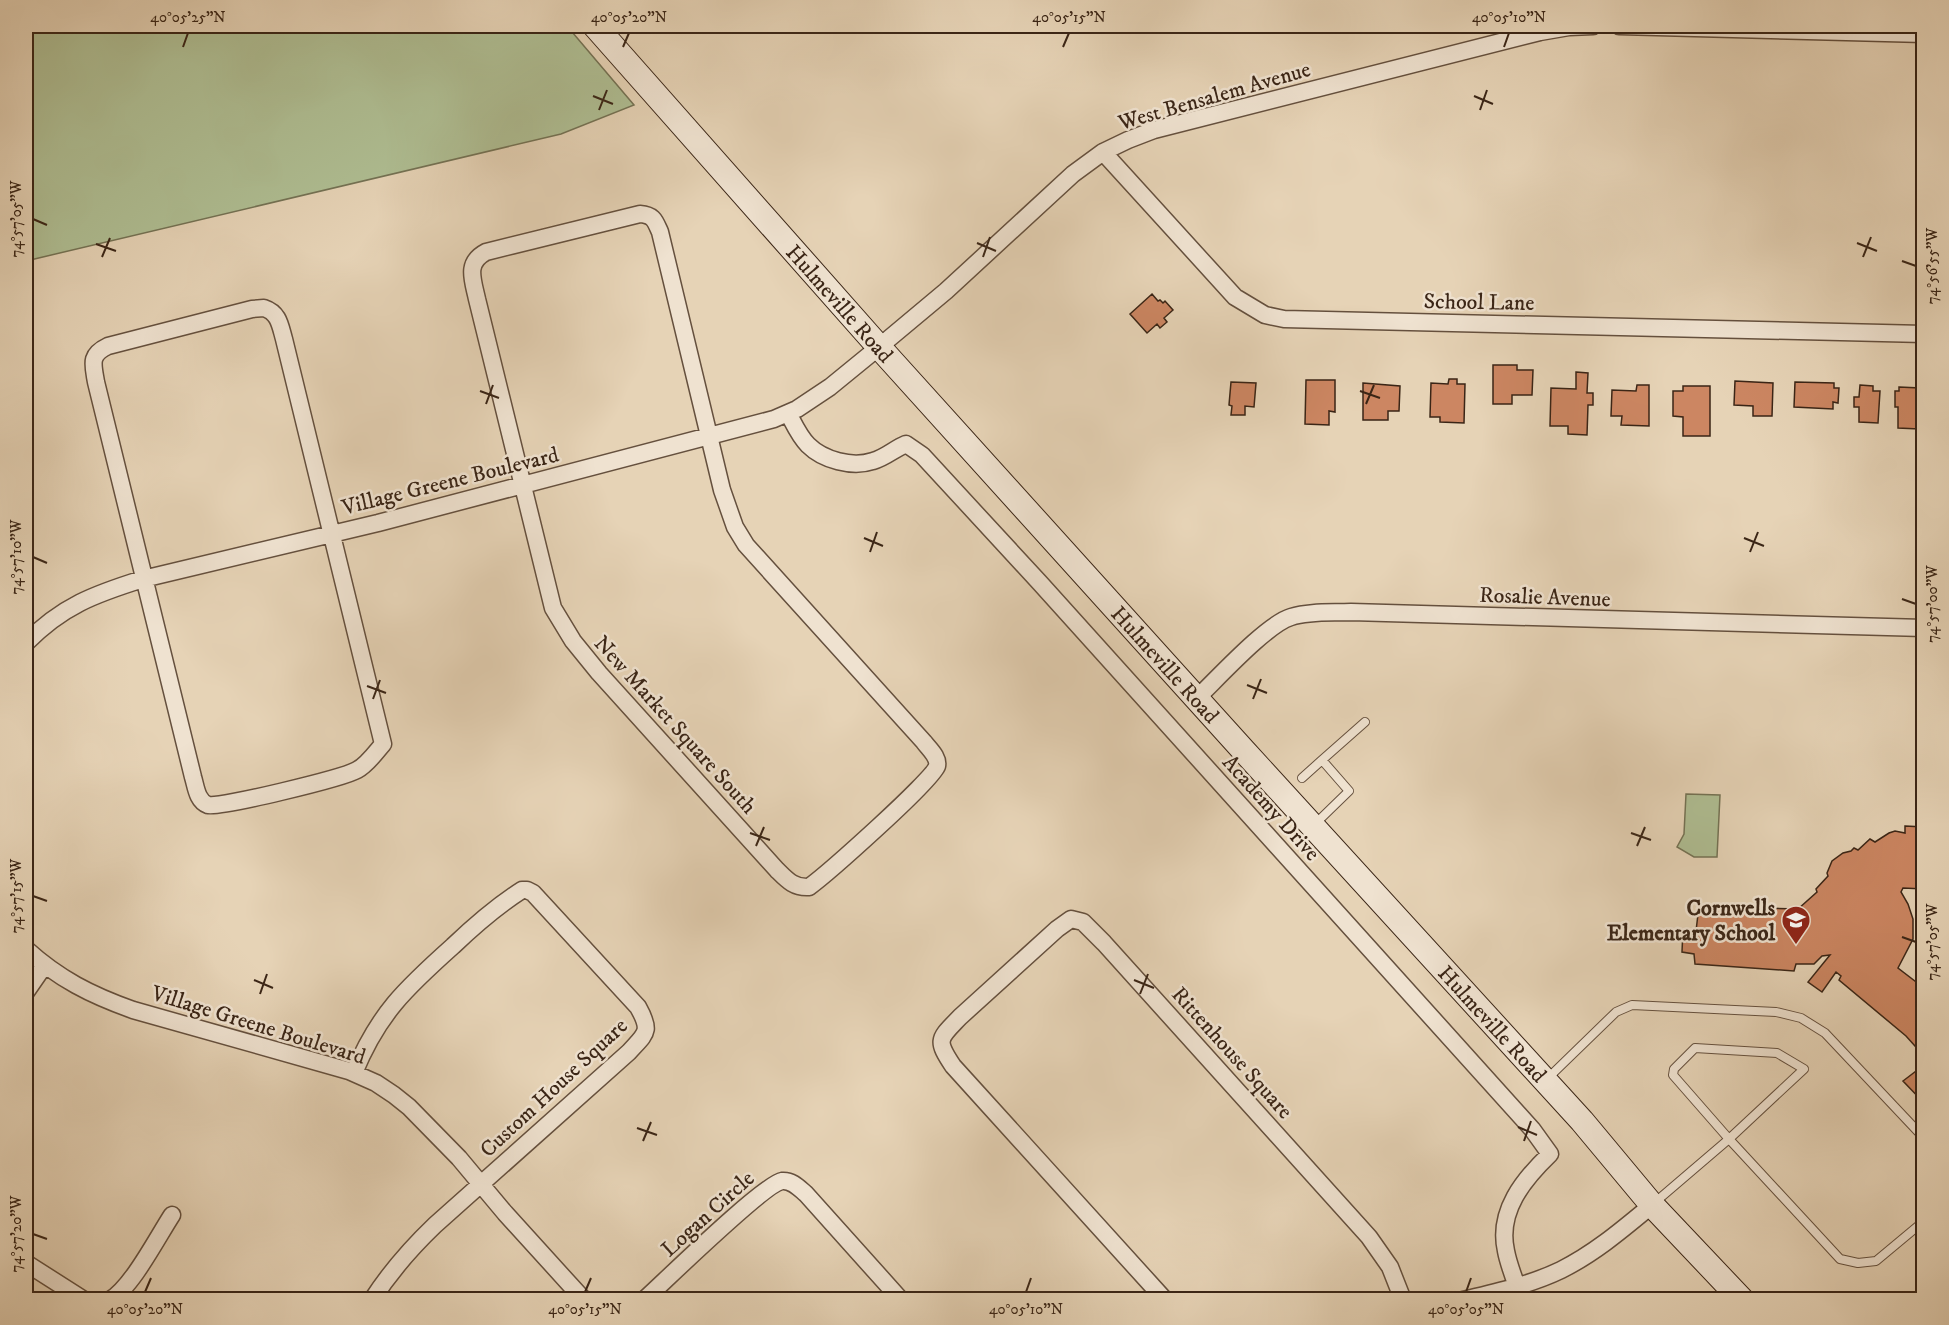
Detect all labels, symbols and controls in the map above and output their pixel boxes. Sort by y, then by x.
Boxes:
text: 40°05'25"N [150,8,226,27]
text: 40°05'20"N [591,8,667,27]
text: 40°05'15"N [1032,8,1106,27]
text: 40°05'10"N [1472,8,1546,27]
street label: West Bensalem Avenue [1114,56,1314,137]
text: 74°57'05"W [7,180,26,258]
text: 74°56'55"W [1923,228,1942,304]
street label: Hulmeville Road [780,239,899,369]
street label: School Lane [1423,288,1535,317]
street label: Village Greene Boulevard [338,441,562,522]
text: 74°57'10"W [7,519,26,595]
text: 74°57'00"W [1923,565,1942,643]
street label: Rosalie Avenue [1479,582,1611,613]
street label: Hulmeville Road [1104,601,1224,729]
street label: New Market Square South [588,630,762,820]
street label: Academy Drive [1216,749,1326,867]
text: 74°57'15"W [7,859,26,933]
place label: Cornwells Elementary School [1607,895,1776,947]
text: 74°57'05"W [1923,903,1942,981]
school or university icon: Cornwells Elementary School [1780,904,1812,946]
street label: Hulmeville Road [1432,960,1552,1088]
street label: Village Greene Boulevard [147,980,369,1071]
street label: Rittenhouse Square [1165,981,1298,1125]
street label: Custom House Square [475,1013,633,1163]
street label: Logan Circle [656,1165,760,1263]
text: 74°57'20"W [7,1195,26,1272]
text: 40°05'20"N [107,1300,183,1319]
text: 40°05'15"N [548,1300,622,1319]
text: 40°05'10"N [989,1300,1063,1319]
text: 40°05'05"N [1428,1300,1504,1319]

